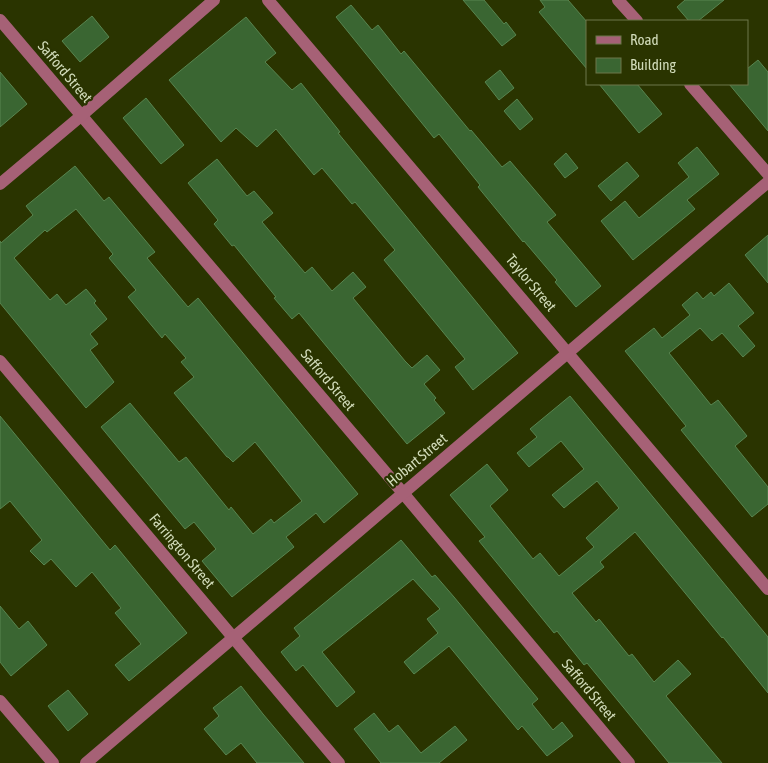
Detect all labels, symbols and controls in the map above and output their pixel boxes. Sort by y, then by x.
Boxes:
legend [586,20,748,85]
text: Road [630,31,659,48]
street label: Safford Street [35,38,96,106]
text: Building [630,56,676,73]
street label: Taylor Street [503,251,560,315]
street label: Safford Street [298,346,359,414]
street label: Hobart Street [383,430,450,490]
street label: Farrington Street [146,510,219,591]
street label: Safford Street [559,656,620,724]

